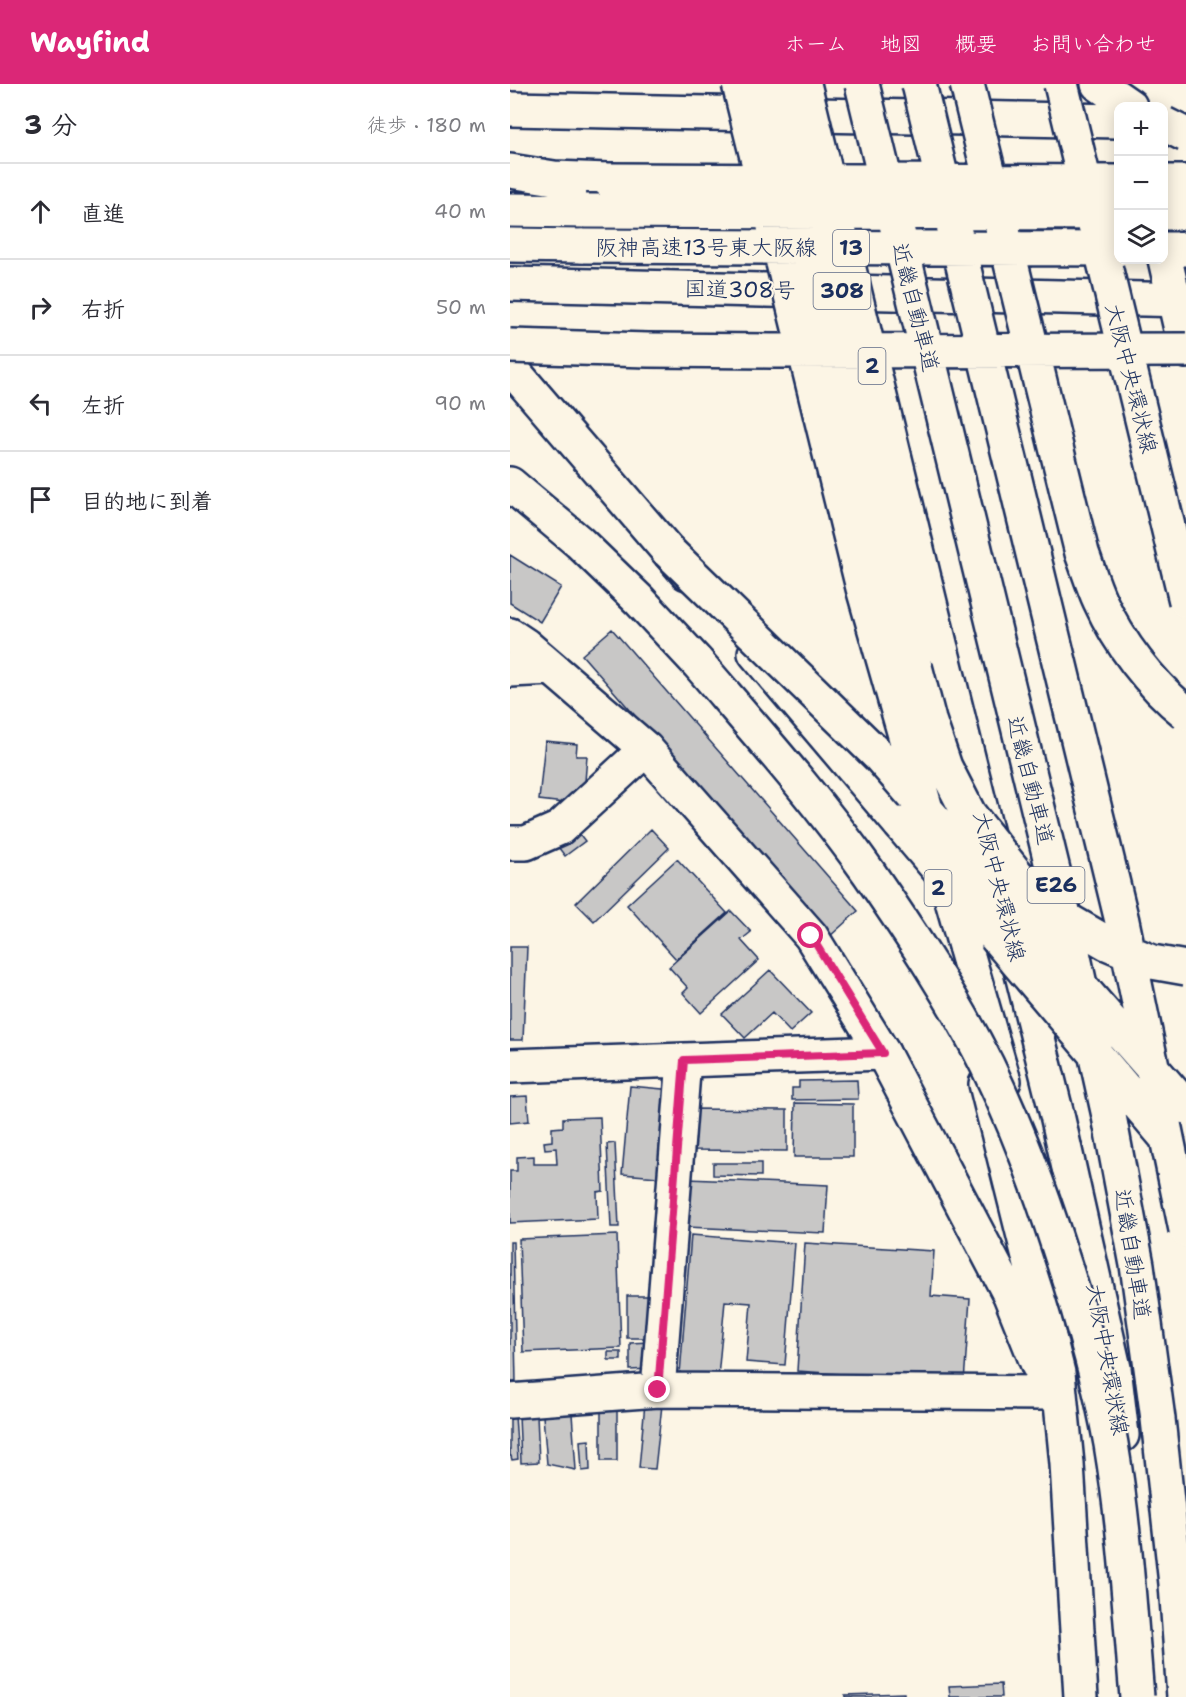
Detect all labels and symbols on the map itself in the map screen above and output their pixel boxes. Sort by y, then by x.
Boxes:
road number: 13 [833,230,869,266]
street label: 阪神高速13号東大阪線 [595,233,817,262]
street label: 近畿自動車道 [885,240,946,375]
road number: 308 [814,273,870,309]
street label: 国道308号 [684,274,796,305]
street label: 大阪中央環状線 [1099,300,1164,456]
road number: 2 [858,348,886,384]
street label: 近畿自動車道 [1000,713,1061,848]
street label: 大阪中央環状線 [967,808,1032,964]
road number: E26 [1028,867,1084,903]
road number: 2 [924,870,952,906]
route start [797,922,823,948]
street label: 近畿自動車道 [1108,1187,1157,1322]
street label: 大阪中央環状線 [1080,1281,1135,1437]
route end [644,1376,670,1402]

